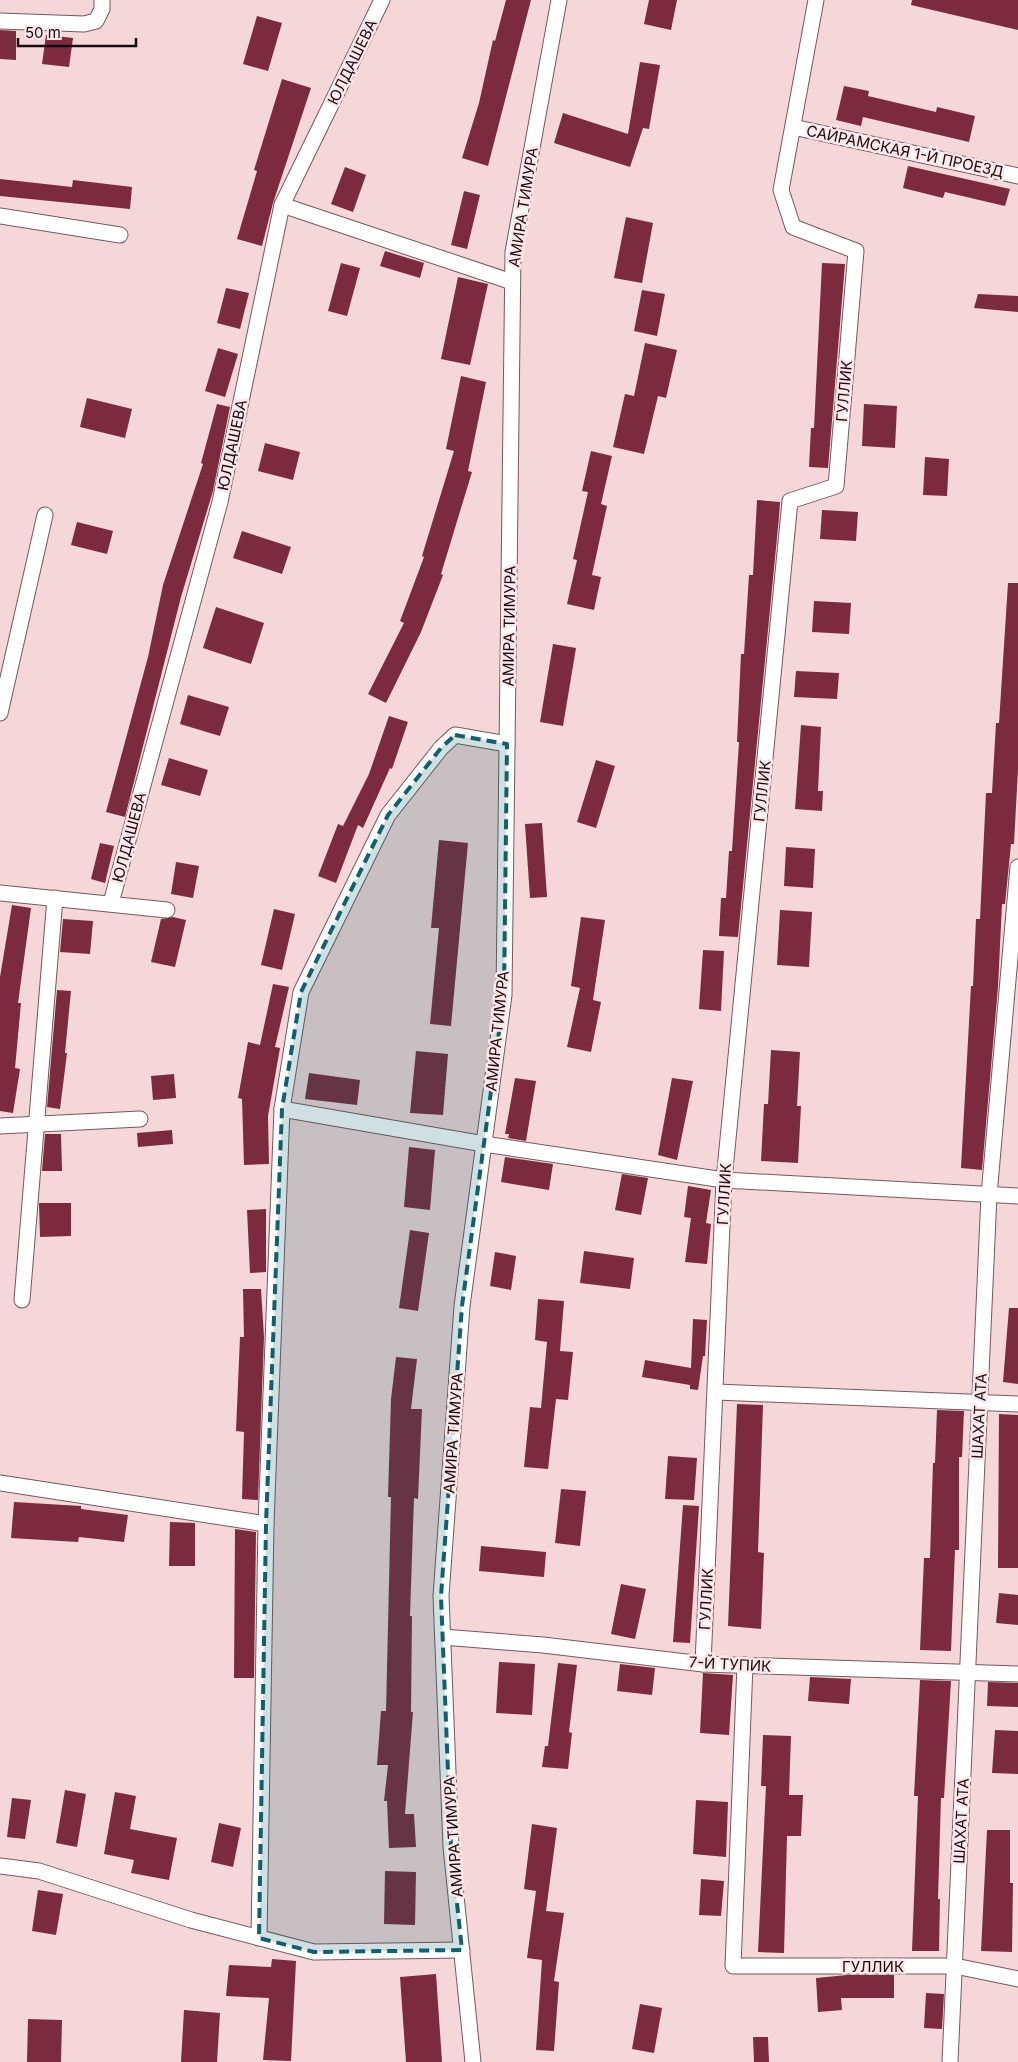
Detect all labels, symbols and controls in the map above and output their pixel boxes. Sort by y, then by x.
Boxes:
scale bar [18,15,135,47]
street label: ЮЛДАШЕВА [323,16,381,108]
text: 50 m [25,23,61,42]
street label: САЙРАМСКАЯ 1-Й ПРОЕЗД [805,121,1005,181]
street label: АМИРА ТИМУРА [504,146,542,268]
street label: ГУЛЛИК [832,359,856,423]
street label: ЮЛДАШЕВА [213,398,251,492]
street label: АМИРА ТИМУРА [498,565,520,687]
street label: ГУЛЛИК [749,759,775,823]
street label: ЮЛДАШЕВА [108,790,150,884]
street label: АМИРА ТИМУРА [481,970,513,1092]
street label: ГУЛЛИК [713,1163,735,1225]
street label: АМИРА ТИМУРА [439,1372,467,1494]
street label: ШАХАТ АТА [967,1373,991,1459]
street label: ГУЛЛИК [695,1568,717,1630]
street label: 7-Й ТУПИК [688,1652,772,1676]
street label: АМИРА ТИМУРА [439,1776,467,1898]
street label: ШАХАТ АТА [949,1778,973,1864]
street label: ГУЛЛИК [842,1957,904,1976]

